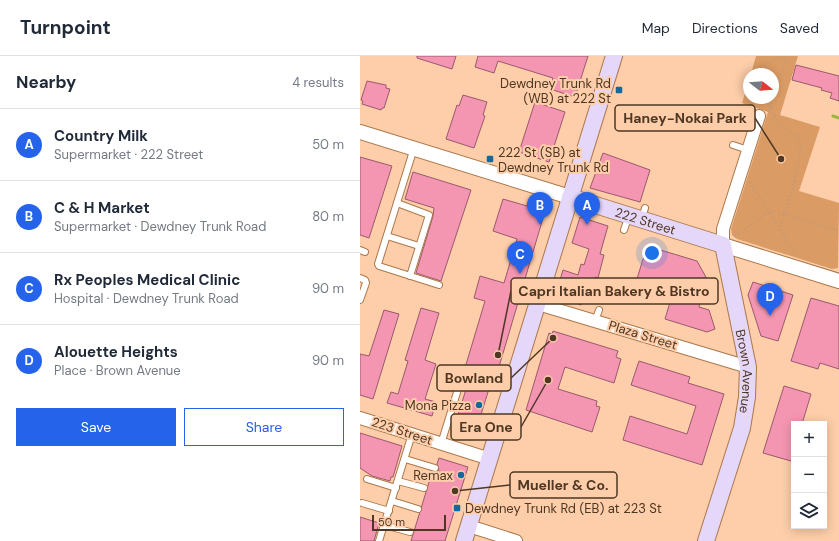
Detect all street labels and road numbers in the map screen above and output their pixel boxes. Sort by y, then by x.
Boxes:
street label: 222 Street [613,203,678,238]
street label: Plaza Street [607,317,679,353]
street label: Brown Avenue [732,328,757,415]
street label: 223 Street [369,413,435,449]

